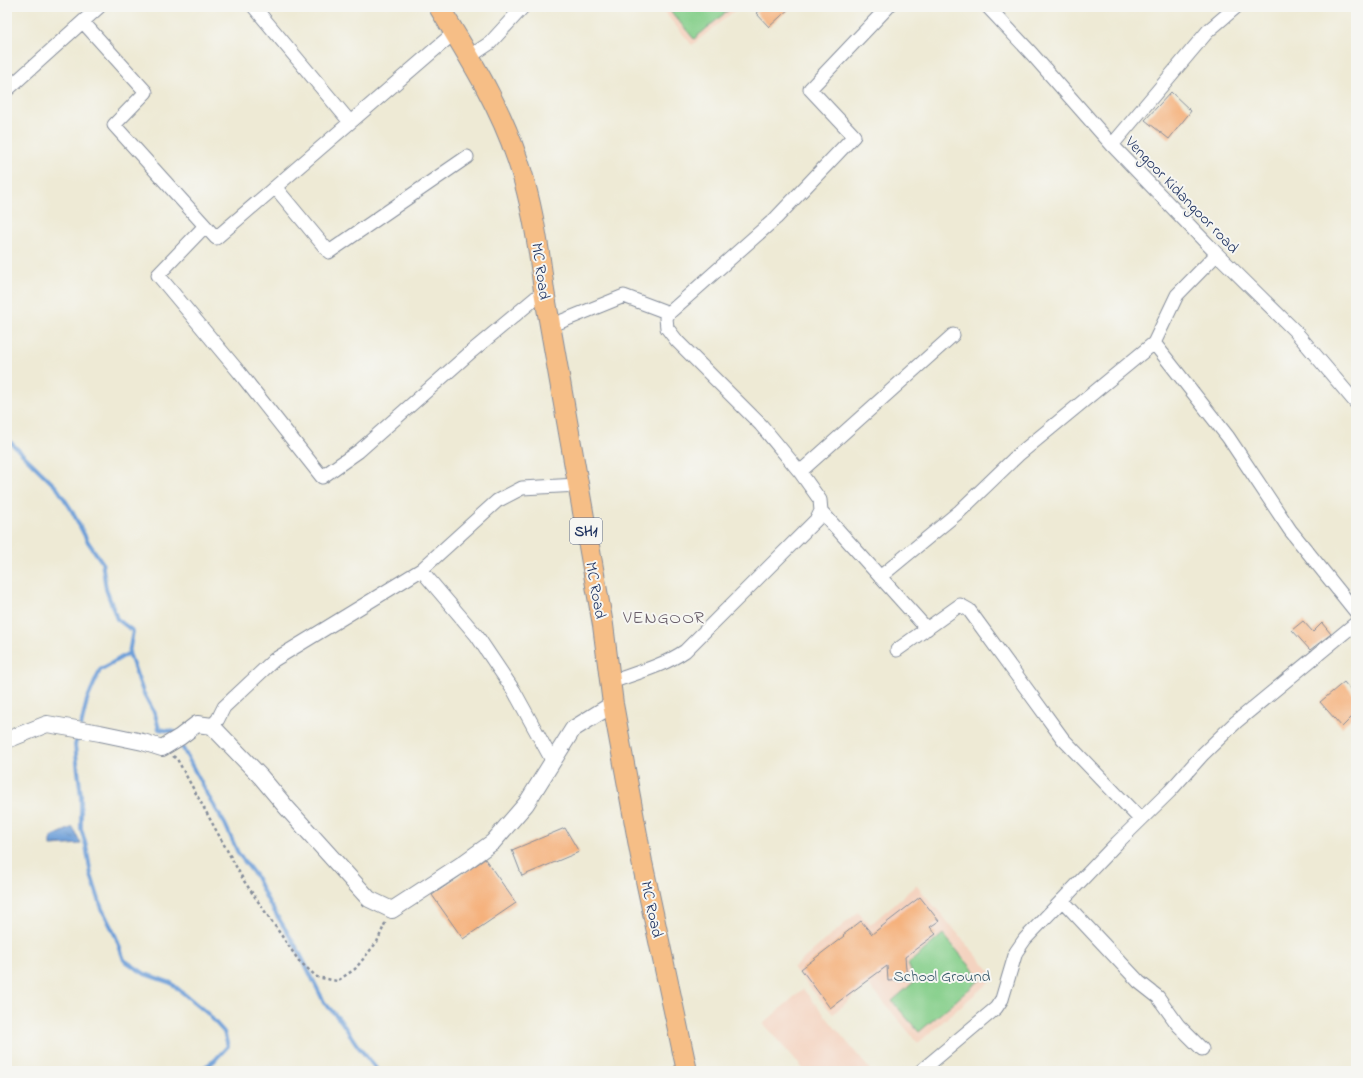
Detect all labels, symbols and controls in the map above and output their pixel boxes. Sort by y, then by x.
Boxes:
street label: Vengoor Kidangoor road [1118,130,1244,260]
street label: MC Road [524,241,556,301]
road number: SH1 [570,518,602,544]
street label: MC Road [578,560,612,621]
district label: VENGOOR [622,606,705,632]
street label: MC Road [633,879,669,940]
park label: School Ground [893,965,991,989]

